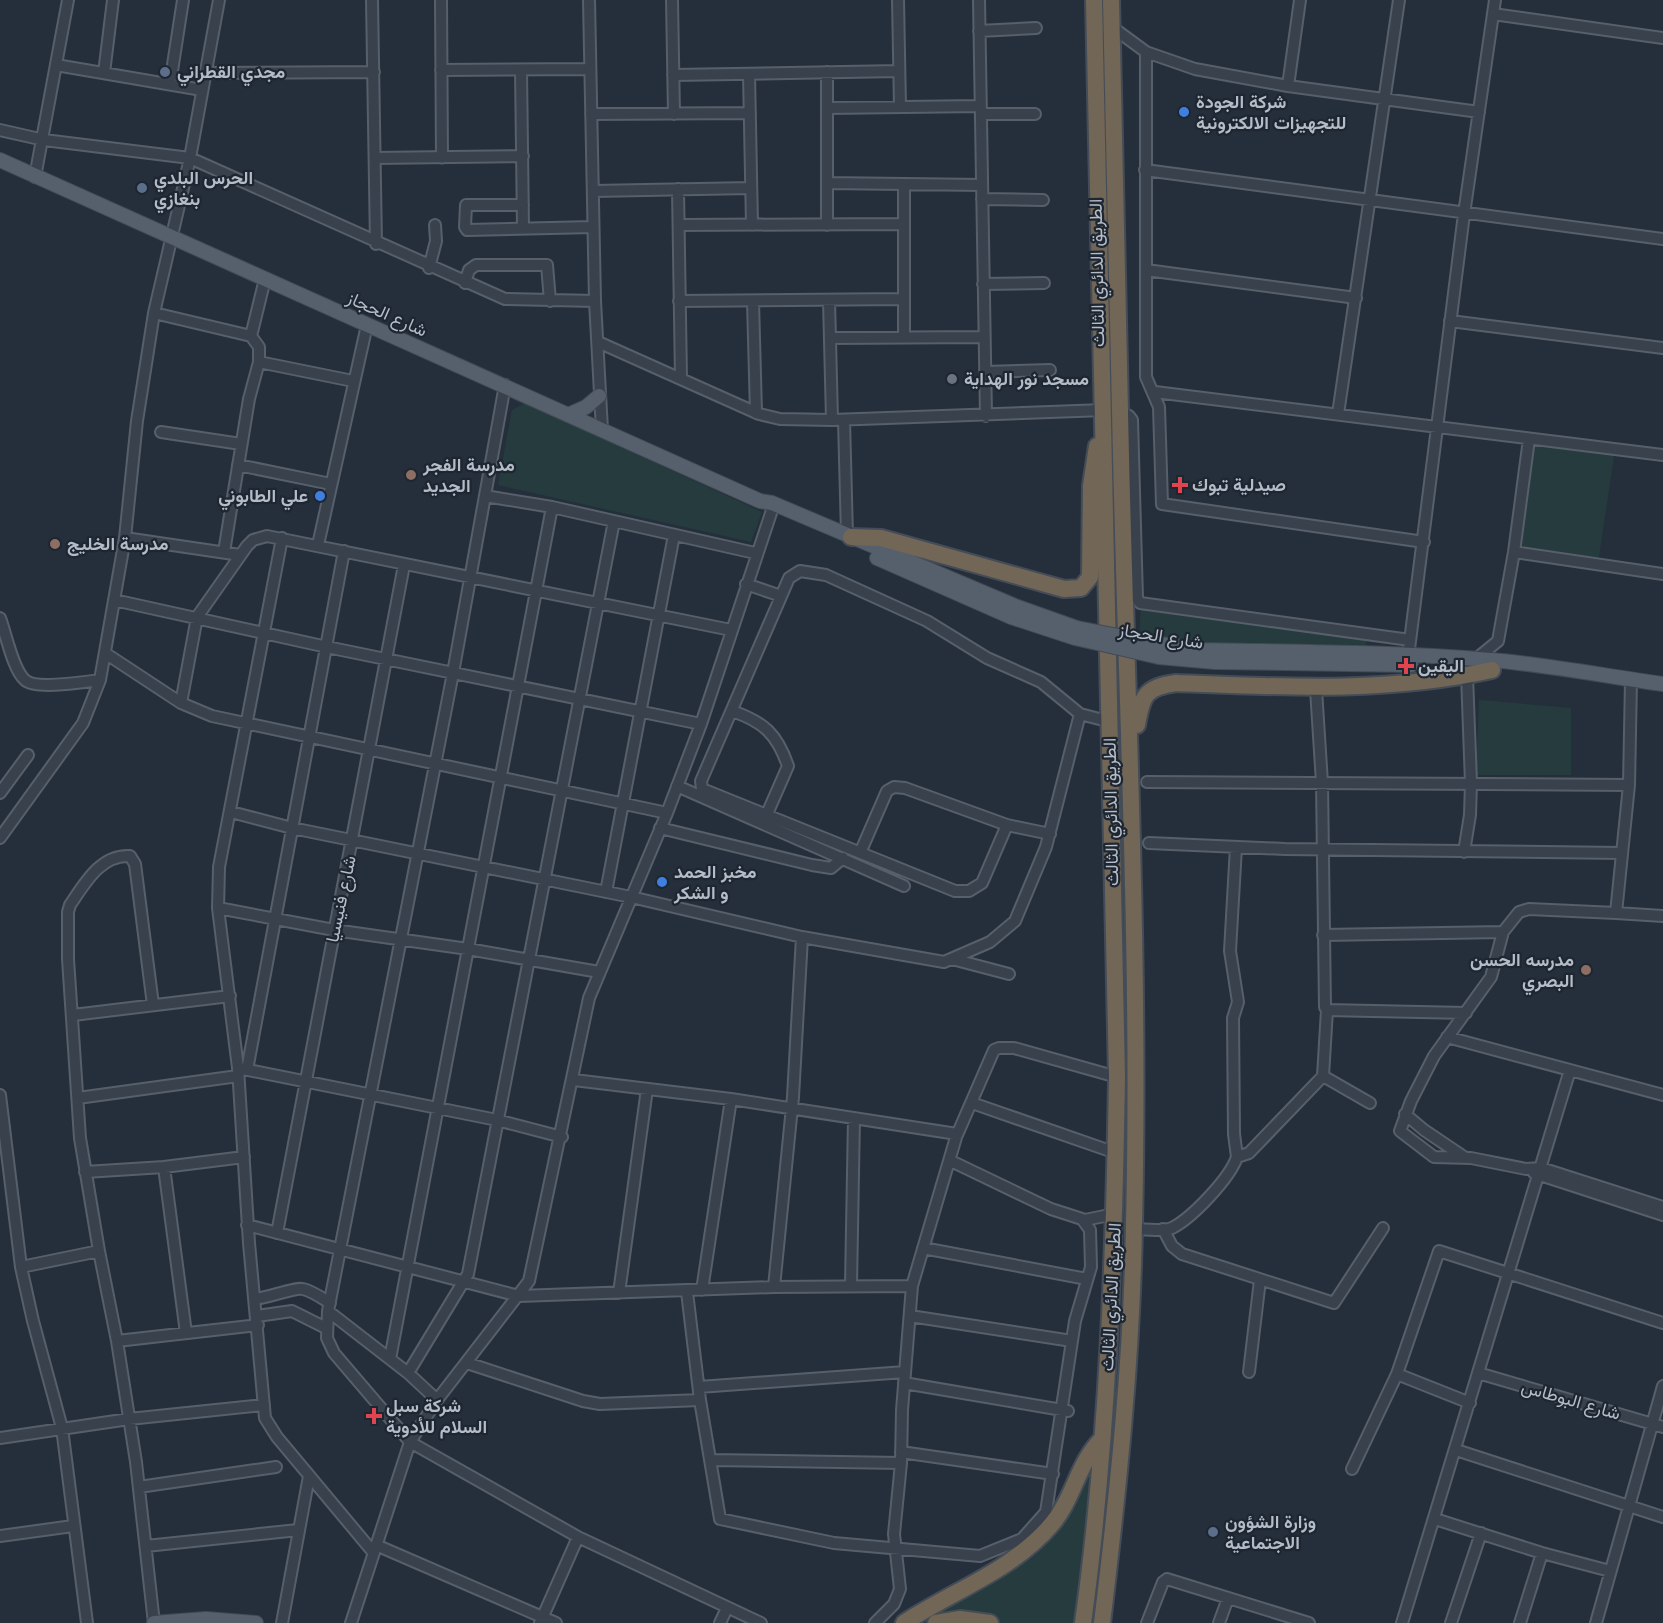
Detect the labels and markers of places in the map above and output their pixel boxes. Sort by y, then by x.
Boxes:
place label: مجدي القطراني [177,61,286,87]
marker: مجدي القطراني [158,65,172,79]
place label: شركة الجودة للتجهيزات الالكترونية [1196,91,1346,134]
marker: شركة الجودة للتجهيزات الالكترونية [1177,105,1191,119]
place label: الحرس البلدي بنغازي [154,167,253,214]
marker: الحرس البلدي بنغازي [135,181,149,195]
place label: مسجد نور الهداية [964,368,1089,390]
marker: مسجد نور الهداية [945,372,959,386]
place label: مدرسة الفجر الجديد [422,454,515,497]
marker: مدرسة الفجر الجديد [404,468,418,482]
place label: صيدلية تبوك [1192,474,1286,496]
marker: صيدلية تبوك [1173,478,1187,492]
place label: علي الطابوني [218,485,308,511]
marker: علي الطابوني [313,489,327,503]
place label: مدرسة الخليج [67,533,169,556]
marker: مدرسة الخليج [48,537,62,551]
place label: اليقين [1418,655,1464,677]
marker: اليقين [1399,659,1413,673]
place label: مخبز الحمد و الشكر [673,861,757,904]
marker: مخبز الحمد و الشكر [655,875,669,889]
place label: مدرسه الحسن البصري [1470,949,1574,996]
marker: مدرسه الحسن البصري [1579,963,1593,977]
place label: شركة سبل السلام للأدوية [386,1395,487,1439]
marker: شركة سبل السلام للأدوية [367,1409,381,1423]
place label: وزارة الشؤون الاجتماعية [1225,1511,1316,1554]
marker: وزارة الشؤون الاجتماعية [1206,1525,1220,1539]

